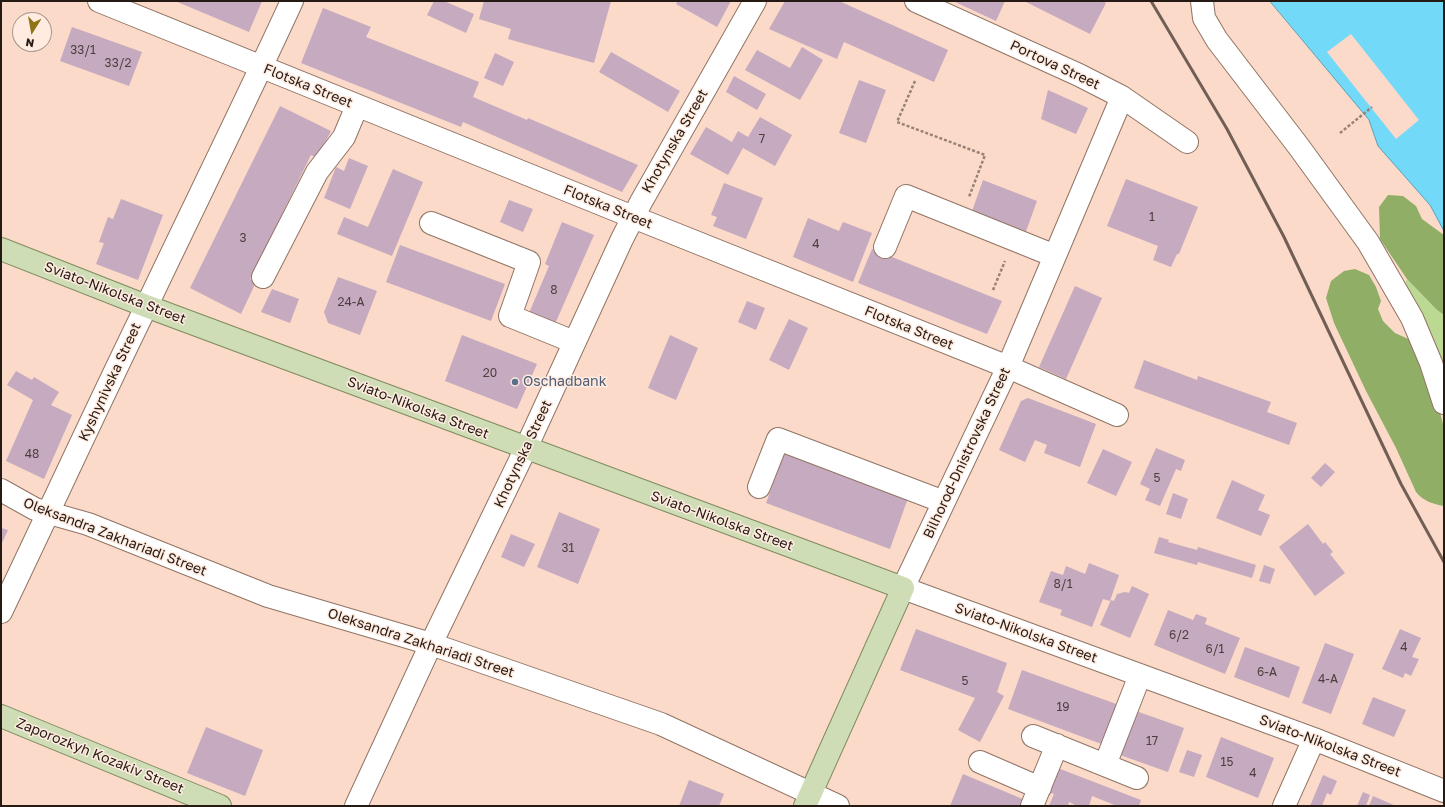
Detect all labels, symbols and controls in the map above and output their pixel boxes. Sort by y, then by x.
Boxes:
north arrow [12,12,52,52]
text: N [24,36,35,50]
street label: Portova Street [1007,37,1103,93]
house number: 33/1 [70,43,96,57]
house number: 33/2 [105,56,131,70]
street label: Flotska Street [261,60,355,112]
street label: Khotynska Street [638,86,712,196]
house number: 7 [759,132,765,146]
street label: Flotska Street [561,181,655,233]
house number: 1 [1149,210,1155,224]
house number: 3 [239,231,247,245]
house number: 4 [812,237,820,251]
street label: Sviato-Nikolska Street [42,258,188,328]
house number: 8 [550,283,558,297]
house number: 24-А [338,295,364,309]
street label: Flotska Street [862,302,956,354]
street label: Kyshynivska Street [75,320,145,444]
street label: Bilhorod-Dnistrovska Street [920,365,1014,541]
house number: 20 [483,366,497,380]
street label: Sviato-Nikolska Street [345,373,491,443]
place label: Oschadbank [523,374,607,390]
marker: Oschadbank [510,377,520,387]
street label: Khotynska Street [491,397,555,511]
house number: 48 [25,447,39,461]
house number: 5 [1154,471,1160,485]
street label: Sviato-Nikolska Street [648,487,796,555]
street label: Oleksandra Zakhariadi Street [21,494,209,580]
house number: 31 [562,541,574,555]
house number: 8/1 [1054,577,1072,591]
street label: Sviato-Nikolska Street [952,599,1100,667]
street label: Oleksandra Zakhariadi Street [326,605,516,681]
house number: 6/2 [1169,628,1189,642]
house number: 4 [1400,640,1408,654]
house number: 6/1 [1206,642,1224,656]
house number: 6-А [1257,665,1277,679]
house number: 4-А [1318,672,1338,686]
house number: 5 [962,674,968,688]
house number: 19 [1056,700,1070,714]
street label: Sviato-Nikolska Street [1257,711,1403,781]
street label: Zaporozkyh Kozakiv Street [14,715,186,797]
house number: 17 [1146,734,1158,748]
house number: 15 [1221,755,1233,769]
house number: 4 [1249,766,1257,780]

